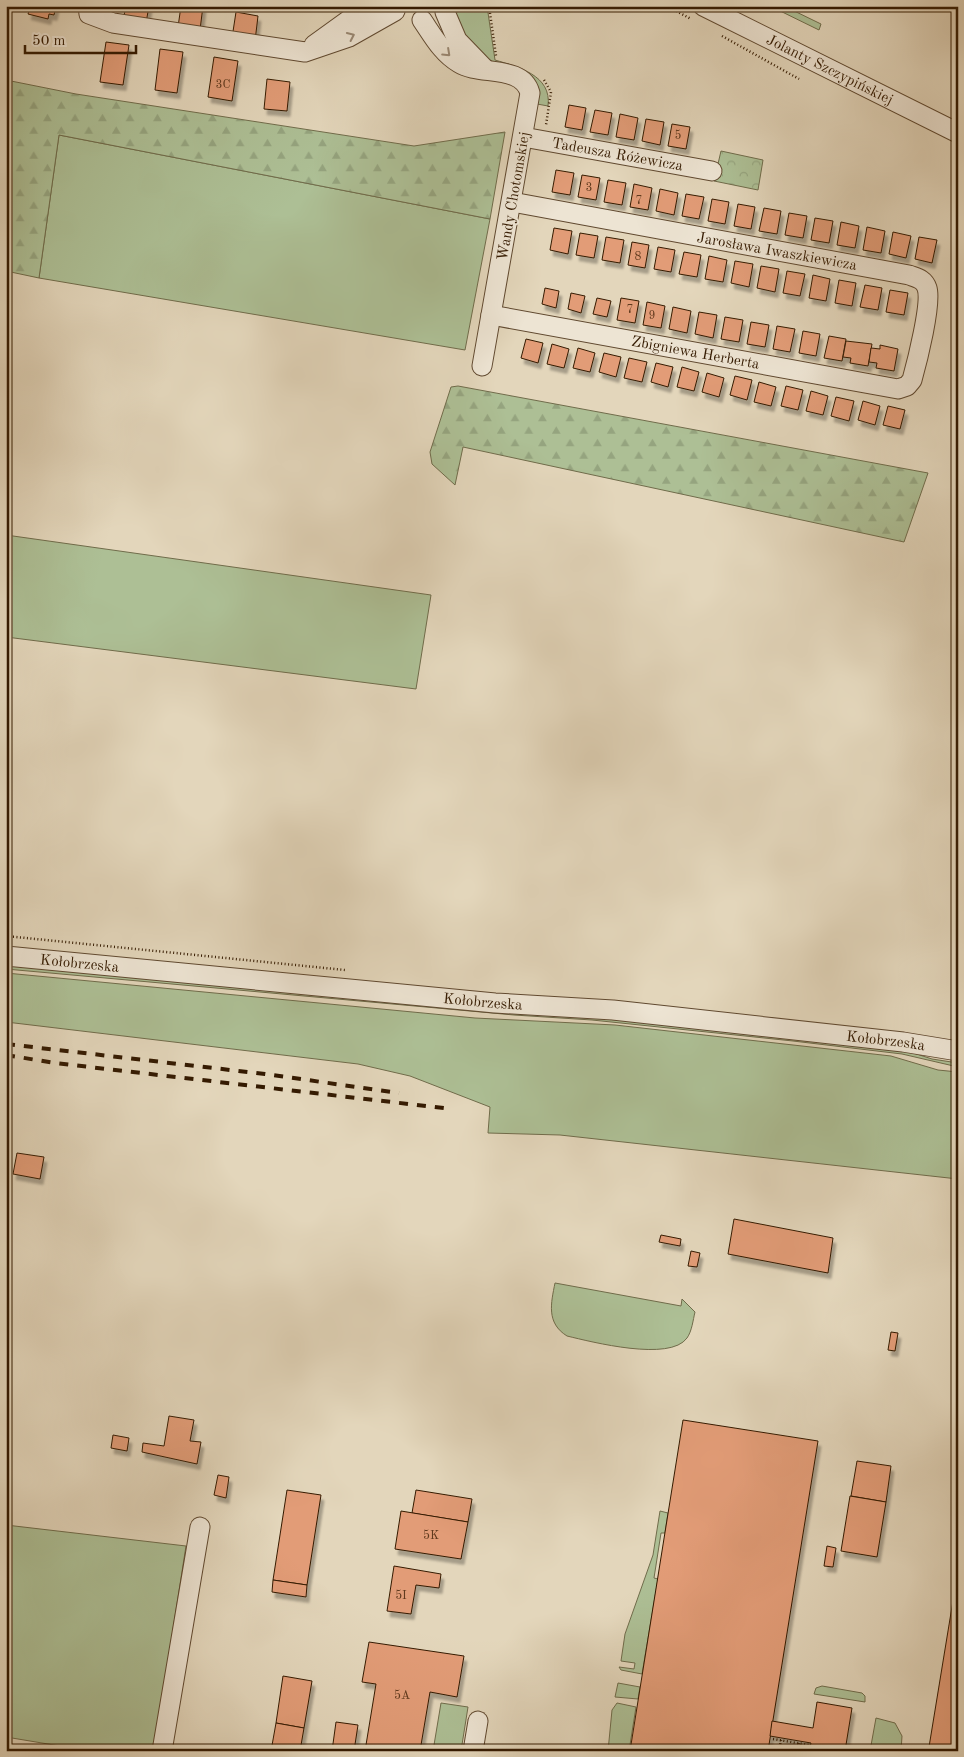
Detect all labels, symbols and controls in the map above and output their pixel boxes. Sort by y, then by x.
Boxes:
scale bar [25,22,136,54]
one-way arrow [346,31,355,42]
street label: Jolanty Szczypińskiej [764,33,895,108]
text: 50 m [32,34,66,49]
one-way arrow [442,48,451,57]
house number: 3C [215,79,231,91]
house number: 5 [675,129,682,142]
street label: Wandy Chotomskiej [496,131,533,262]
street label: Tadeusza Różewicza [551,136,685,175]
house number: 3 [586,182,592,194]
house number: 7 [636,195,642,207]
street label: Jarosława Iwaszkiewicza [696,231,858,274]
house number: 8 [635,251,642,263]
house number: 7 [627,304,633,316]
house number: 9 [649,310,655,322]
street label: Zbigniewa Herberta [630,335,761,373]
street label: Kołobrzeska [39,953,120,976]
street label: Kołobrzeska [442,992,523,1014]
street label: Kołobrzeska [845,1030,927,1055]
house number: 5K [423,1529,439,1542]
house number: 5I [395,1589,407,1602]
house number: 5A [394,1689,410,1702]

